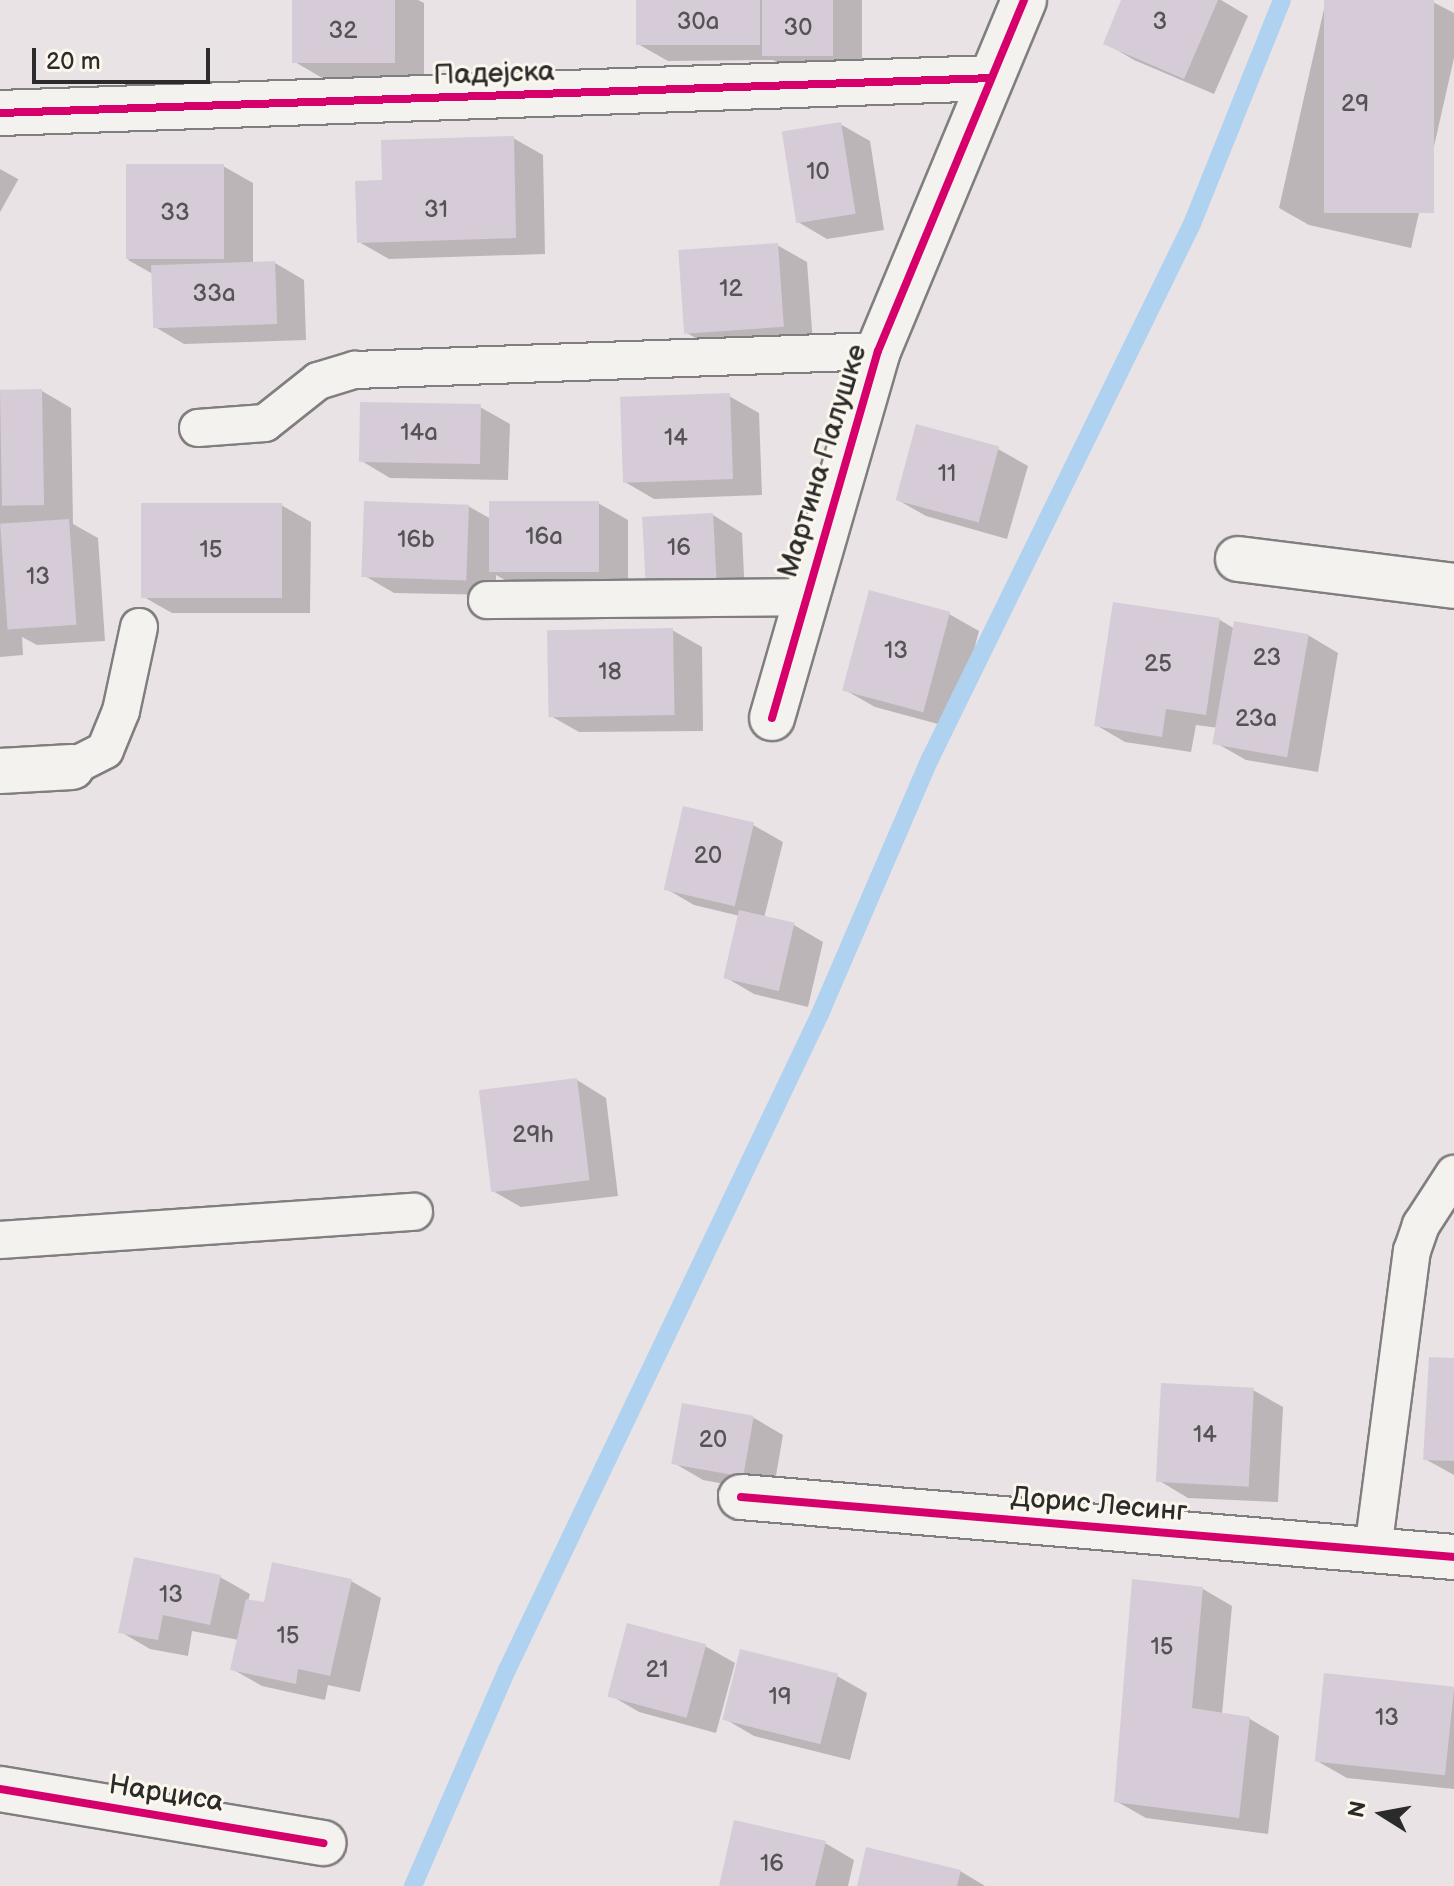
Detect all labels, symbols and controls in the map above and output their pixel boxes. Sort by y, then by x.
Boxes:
house number: 30a [677,8,719,36]
house number: 3 [1153,8,1167,36]
house number: 30 [784,14,812,42]
house number: 32 [329,17,357,45]
scale bar [36,32,214,82]
text: 20 m [46,47,101,76]
street label: Падејска [433,55,555,93]
house number: 29 [1341,90,1369,118]
house number: 10 [806,158,830,186]
house number: 31 [424,196,448,224]
house number: 33 [160,199,190,227]
house number: 12 [719,275,743,303]
house number: 33a [192,280,236,308]
street label: Мартина Палушке [772,340,874,582]
house number: 14a [400,419,438,447]
house number: 14 [664,424,688,452]
house number: 11 [938,460,956,488]
house number: 16a [525,523,563,551]
house number: 16b [397,526,435,554]
house number: 16 [667,534,691,562]
house number: 15 [199,536,223,564]
house number: 13 [26,563,50,591]
house number: 13 [884,637,908,665]
house number: 23 [1253,644,1281,672]
house number: 25 [1144,650,1172,678]
house number: 18 [598,658,622,686]
house number: 23a [1235,705,1277,733]
house number: 20 [694,842,722,870]
house number: 29h [512,1121,554,1149]
house number: 14 [1193,1421,1217,1449]
house number: 20 [699,1426,727,1454]
street label: Дорис Лесинг [1010,1481,1188,1529]
house number: 13 [159,1581,183,1609]
house number: 15 [276,1622,300,1650]
house number: 15 [1150,1633,1174,1661]
house number: 21 [645,1656,669,1684]
house number: 19 [768,1683,792,1711]
house number: 13 [1375,1704,1399,1732]
street label: Нарциса [106,1768,226,1820]
north arrow [1342,1774,1422,1854]
text: N [1343,1799,1373,1820]
house number: 16 [760,1850,784,1878]

